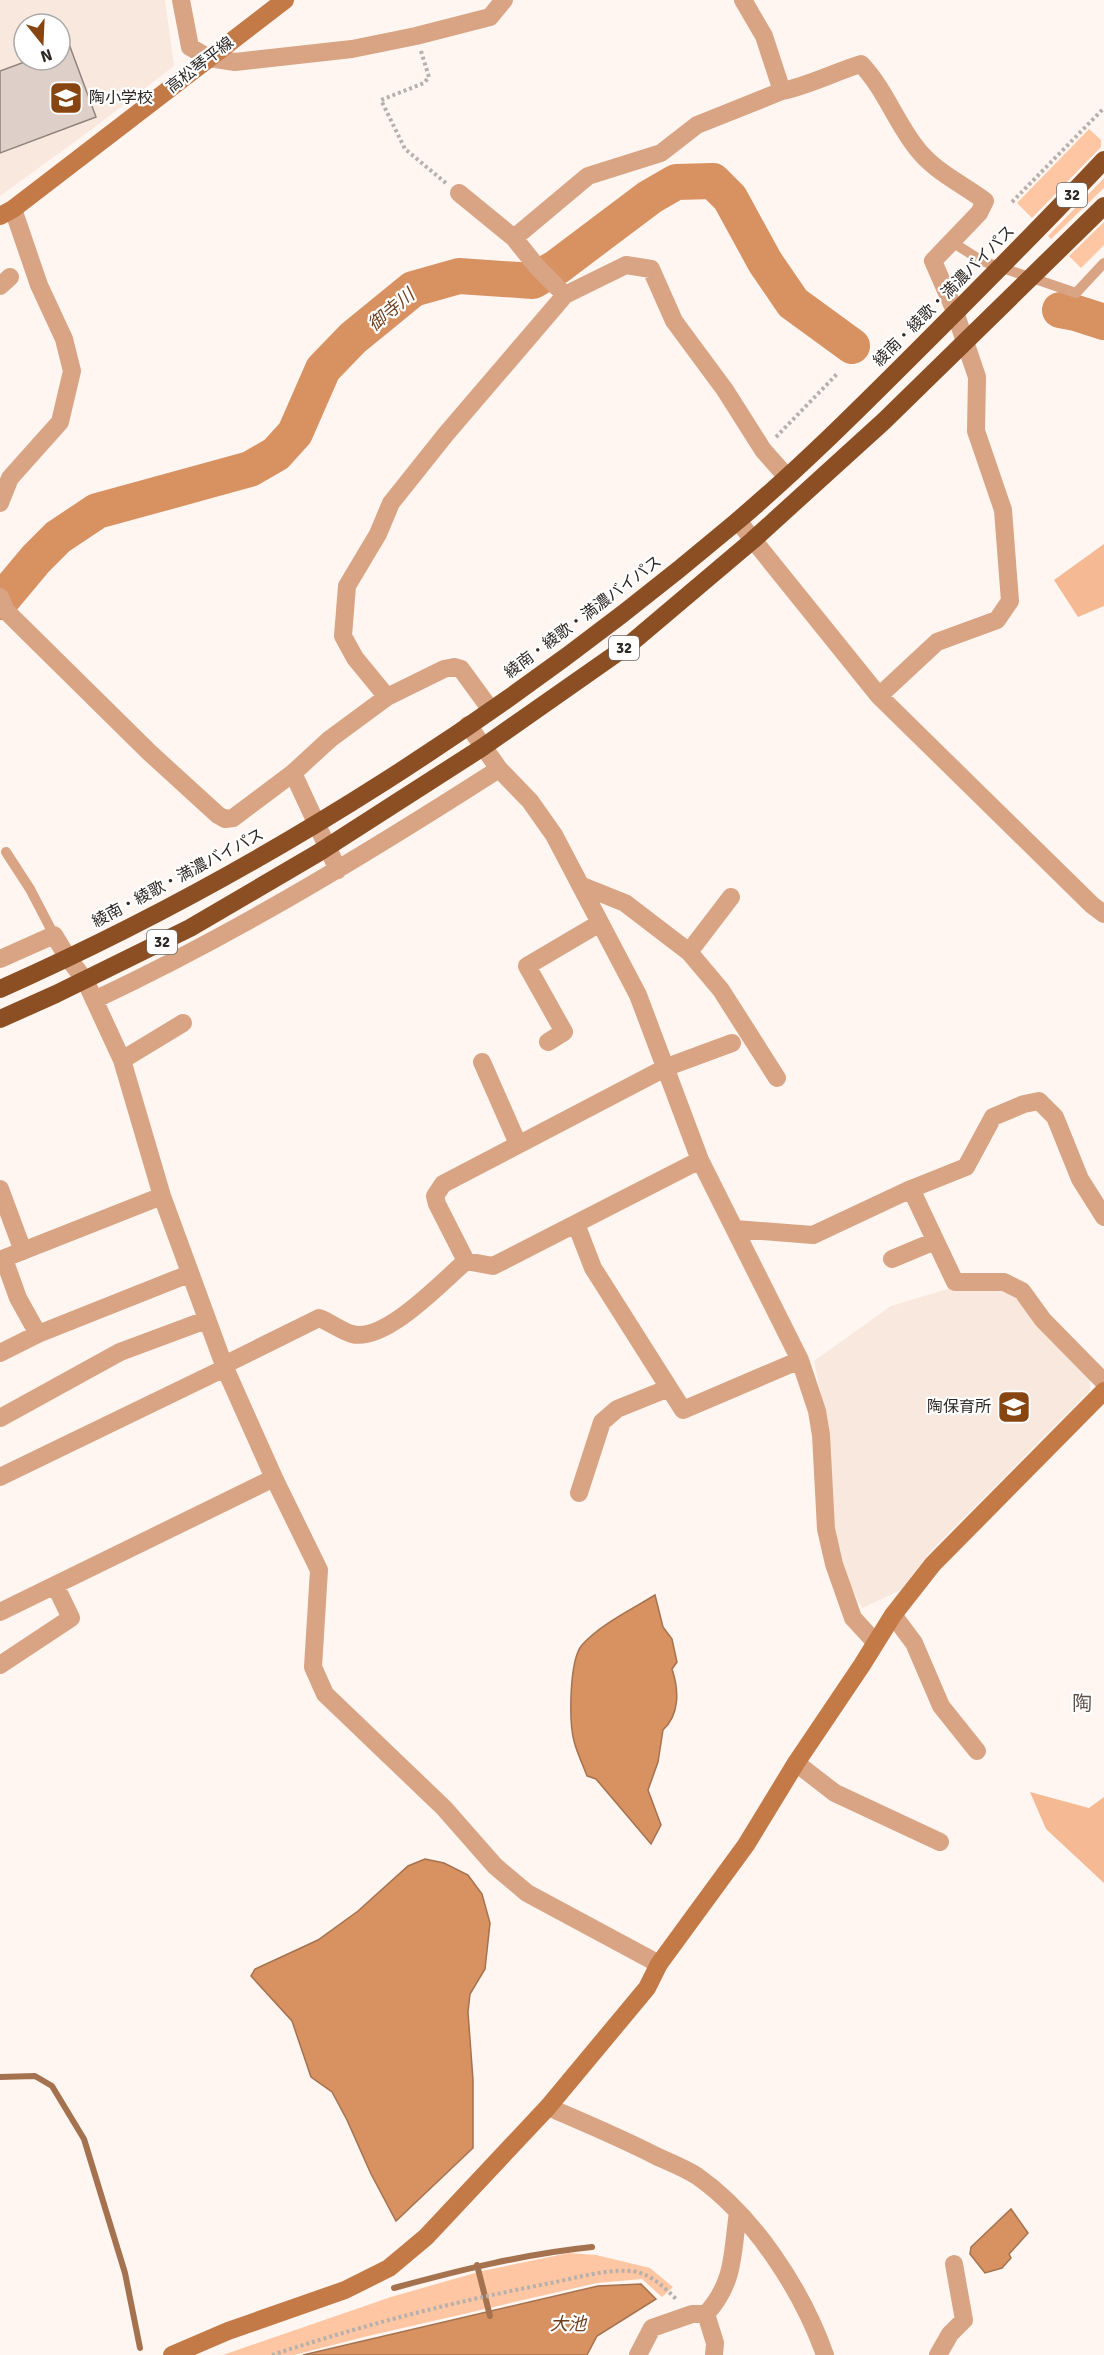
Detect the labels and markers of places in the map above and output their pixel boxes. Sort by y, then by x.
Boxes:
school or university icon: 陶小学校 [48,80,84,116]
place label: 陶小学校 [89,88,153,108]
school or university icon: 陶保育所 [996,1389,1032,1425]
place label: 陶保育所 [927,1397,991,1417]

